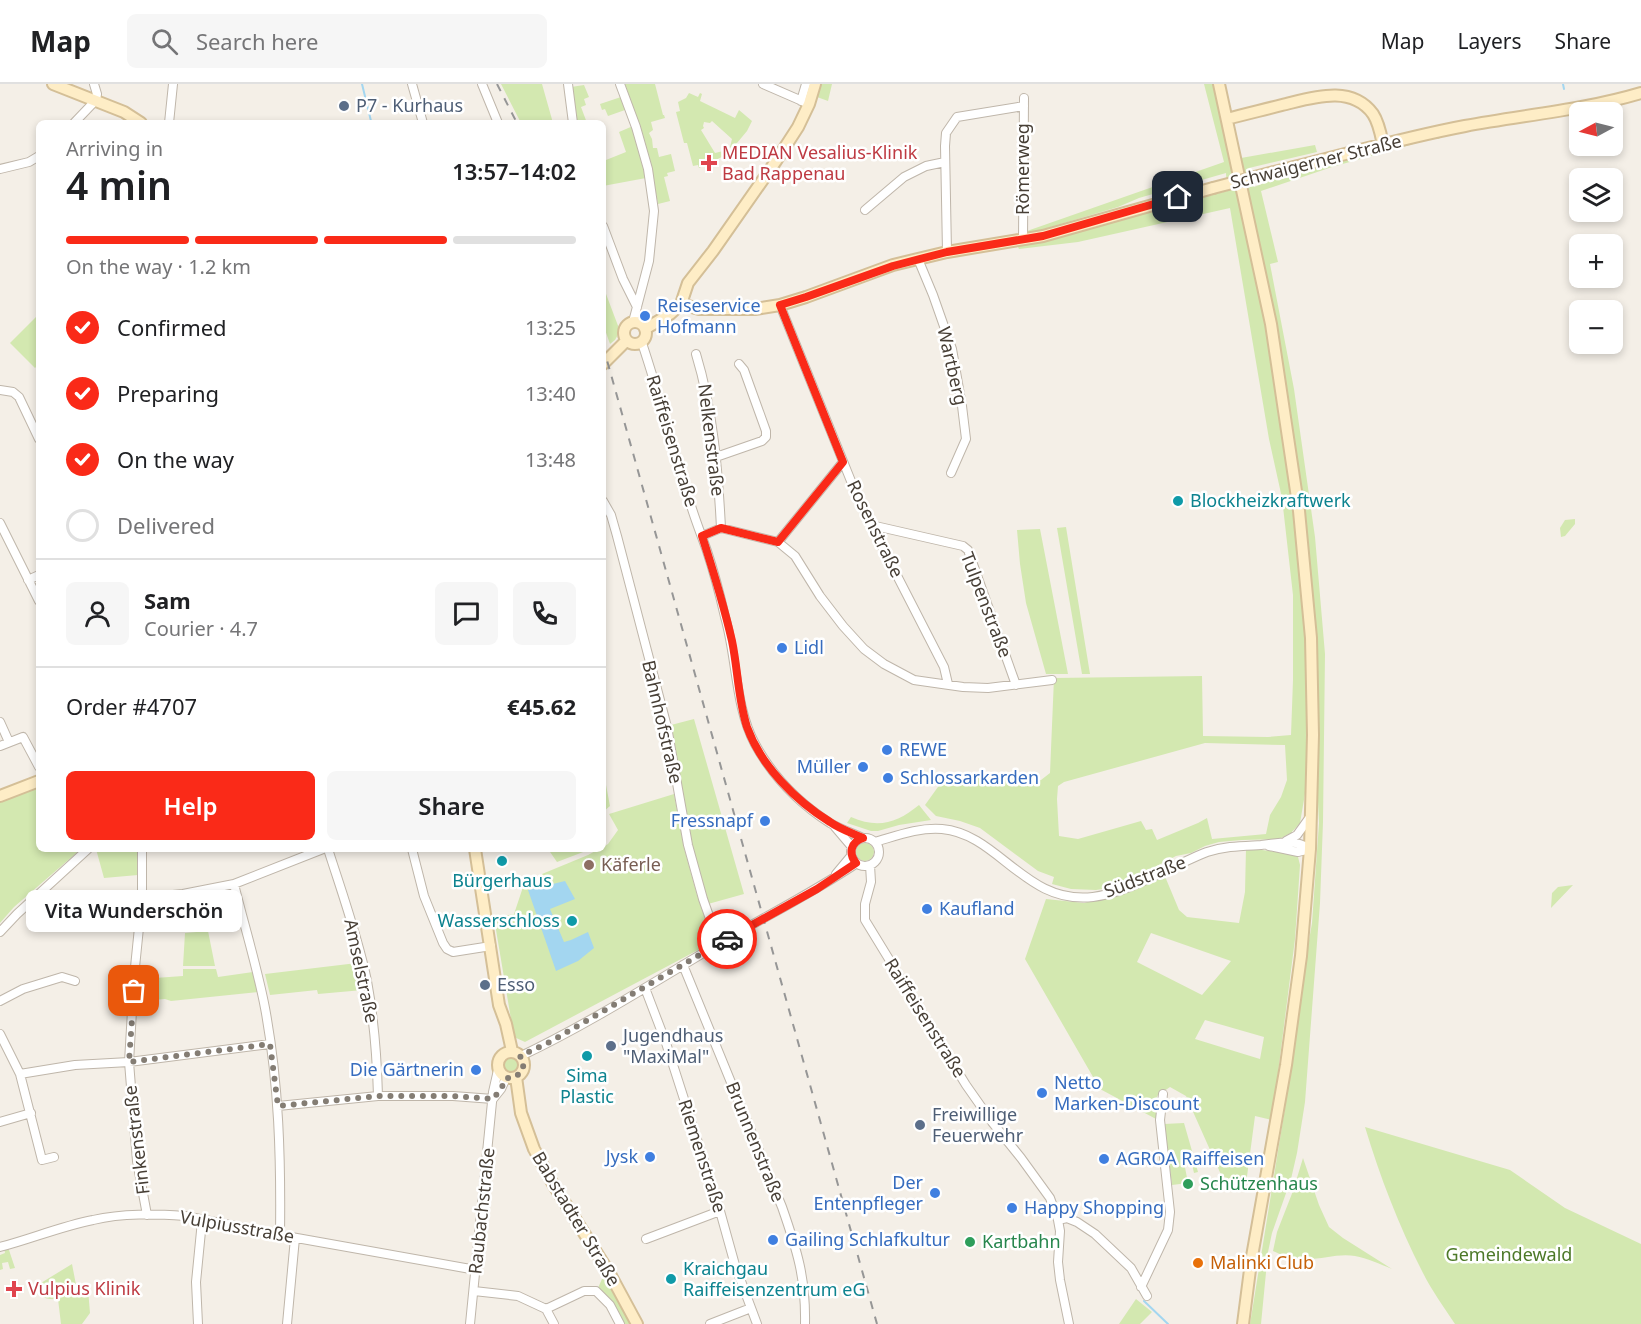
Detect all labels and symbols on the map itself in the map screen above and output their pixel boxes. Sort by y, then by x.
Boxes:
place label: P7 - Kurhaus [356,93,463,117]
marker: P7 - Kurhaus [337,99,351,113]
north arrow [1569,102,1623,156]
street label: Römerweg [1010,123,1034,215]
street label: Schwaigerner Straße [1228,128,1404,194]
place label: MEDIAN Vesalius-Klinik Bad Rappenau [722,140,918,185]
marker: MEDIAN Vesalius-Klinik Bad Rappenau [700,154,718,172]
pin [1152,171,1203,222]
place label: Reiseservice Hofmann [657,293,761,338]
marker: Reiseservice Hofmann [638,309,652,323]
street label: Wartberg [932,324,974,407]
street label: Raiffeisenstraße [641,372,704,510]
street label: Nelkenstraße [693,382,731,498]
street label: Rosenstraße [842,476,910,581]
place label: Blockheizkraftwerk [1190,488,1351,512]
marker: Blockheizkraftwerk [1171,494,1185,508]
street label: Tulpenstraße [956,549,1018,661]
place label: Lidl [794,635,824,659]
marker: Lidl [775,641,789,655]
street label: Bahnhofstraße [637,658,689,786]
place label: REWE [899,737,947,761]
marker: REWE [880,743,894,757]
place label: Müller [797,754,852,778]
marker: Müller [856,760,870,774]
place label: Schlossarkarden [900,765,1039,789]
marker: Schlossarkarden [881,771,895,785]
place label: Fressnapf [671,808,754,832]
marker: Fressnapf [758,814,772,828]
street label: Südstraße [1100,849,1189,903]
place label: Käferle [601,852,661,876]
marker: Bürgerhaus [495,854,509,868]
marker: Käferle [582,858,596,872]
place label: Bürgerhaus [452,868,552,892]
callout: Vita Wunderschön [26,889,242,931]
place label: Kaufland [939,896,1015,920]
marker: Kaufland [920,902,934,916]
place label: Wasserschloss [438,908,560,932]
courier [697,909,757,969]
marker: Wasserschloss [565,914,579,928]
street label: Amselstraße [339,917,385,1025]
street label: Raiffeisenstraße [879,953,972,1082]
pin [108,965,159,1016]
place label: Esso [497,972,535,996]
marker: Esso [478,978,492,992]
place label: Jugendhaus "MaxiMal" [621,1023,723,1068]
marker: Jugendhaus "MaxiMal" [604,1039,618,1053]
marker: Sima Plastic [580,1049,594,1063]
place label: Die Gärtnerin [350,1057,464,1081]
marker: Die Gärtnerin [469,1063,483,1077]
place label: Sima Plastic [560,1063,614,1108]
place label: Netto Marken-Discount [1054,1070,1200,1115]
street label: Brunnenstraße [721,1078,791,1205]
street label: Finkenstraße [117,1084,155,1196]
marker: Netto Marken-Discount [1035,1086,1049,1100]
street label: Riemenstraße [673,1096,733,1215]
place label: Freiwillige Feuerwehr [932,1102,1024,1147]
marker: Freiwillige Feuerwehr [913,1118,927,1132]
place label: Jysk [604,1144,638,1168]
street label: Raubachstraße [462,1146,500,1275]
place label: AGROA Raiffeisen [1116,1146,1264,1170]
street label: Babstadter Straße [527,1147,627,1290]
marker: Jysk [643,1150,657,1164]
marker: AGROA Raiffeisen [1097,1152,1111,1166]
place label: Der Entenpfleger [813,1170,924,1215]
place label: Schützenhaus [1200,1171,1318,1195]
marker: Schützenhaus [1181,1177,1195,1191]
marker: Der Entenpfleger [928,1186,942,1200]
place label: Happy Shopping [1024,1195,1164,1219]
marker: Happy Shopping [1005,1201,1019,1215]
street label: Vulpiusstraße [178,1204,296,1248]
place label: Gailing Schlafkultur [785,1227,951,1251]
place label: Kartbahn [982,1229,1061,1253]
marker: Gailing Schlafkultur [766,1233,780,1247]
marker: Kartbahn [963,1235,977,1249]
park label: Gemeindewald [1446,1242,1572,1266]
place label: Malinki Club [1210,1250,1314,1274]
place label: Kraichgau Raiffeisenzentrum eG [683,1256,866,1301]
marker: Malinki Club [1191,1256,1205,1270]
marker: Kraichgau Raiffeisenzentrum eG [664,1272,678,1286]
place label: Vulpius Klinik [28,1276,141,1300]
marker: Vulpius Klinik [5,1280,23,1298]

